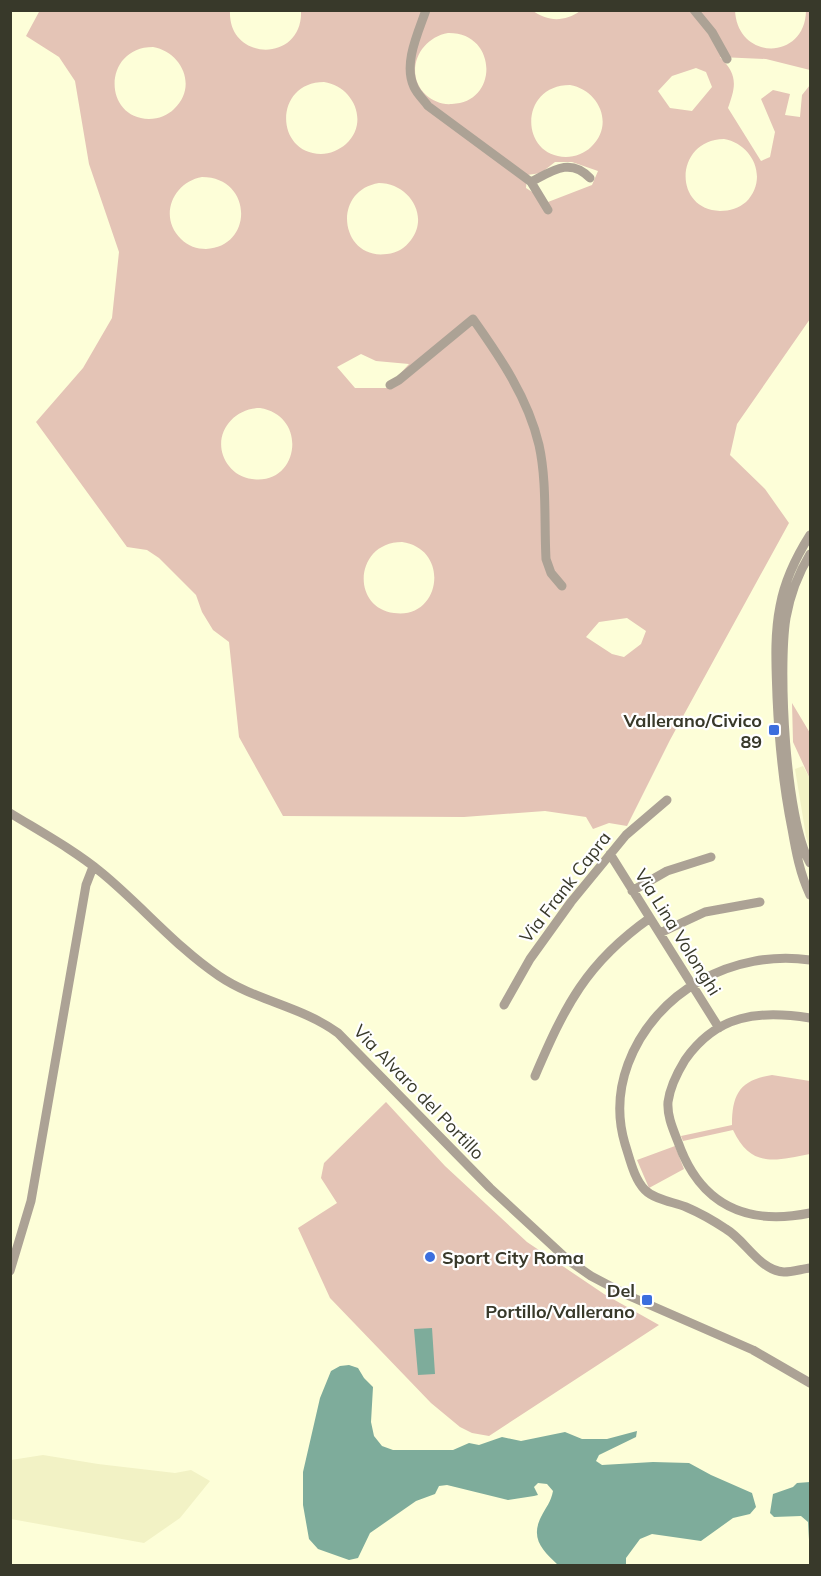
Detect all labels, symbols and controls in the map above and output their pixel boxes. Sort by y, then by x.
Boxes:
place label: Vallerano/Civico 89 [622,709,762,753]
marker: Vallerano/Civico 89 [767,723,781,737]
street label: Via Frank Capra [514,827,616,947]
street label: Via Lina Volonghi [630,864,726,1000]
street label: Via Alvaro del Portillo [349,1020,489,1164]
place label: Sport City Roma [442,1246,584,1269]
marker: Sport City Roma [423,1250,437,1264]
place label: Del Portillo/Vallerano [485,1279,635,1323]
marker: Del Portillo/Vallerano [640,1293,654,1307]

